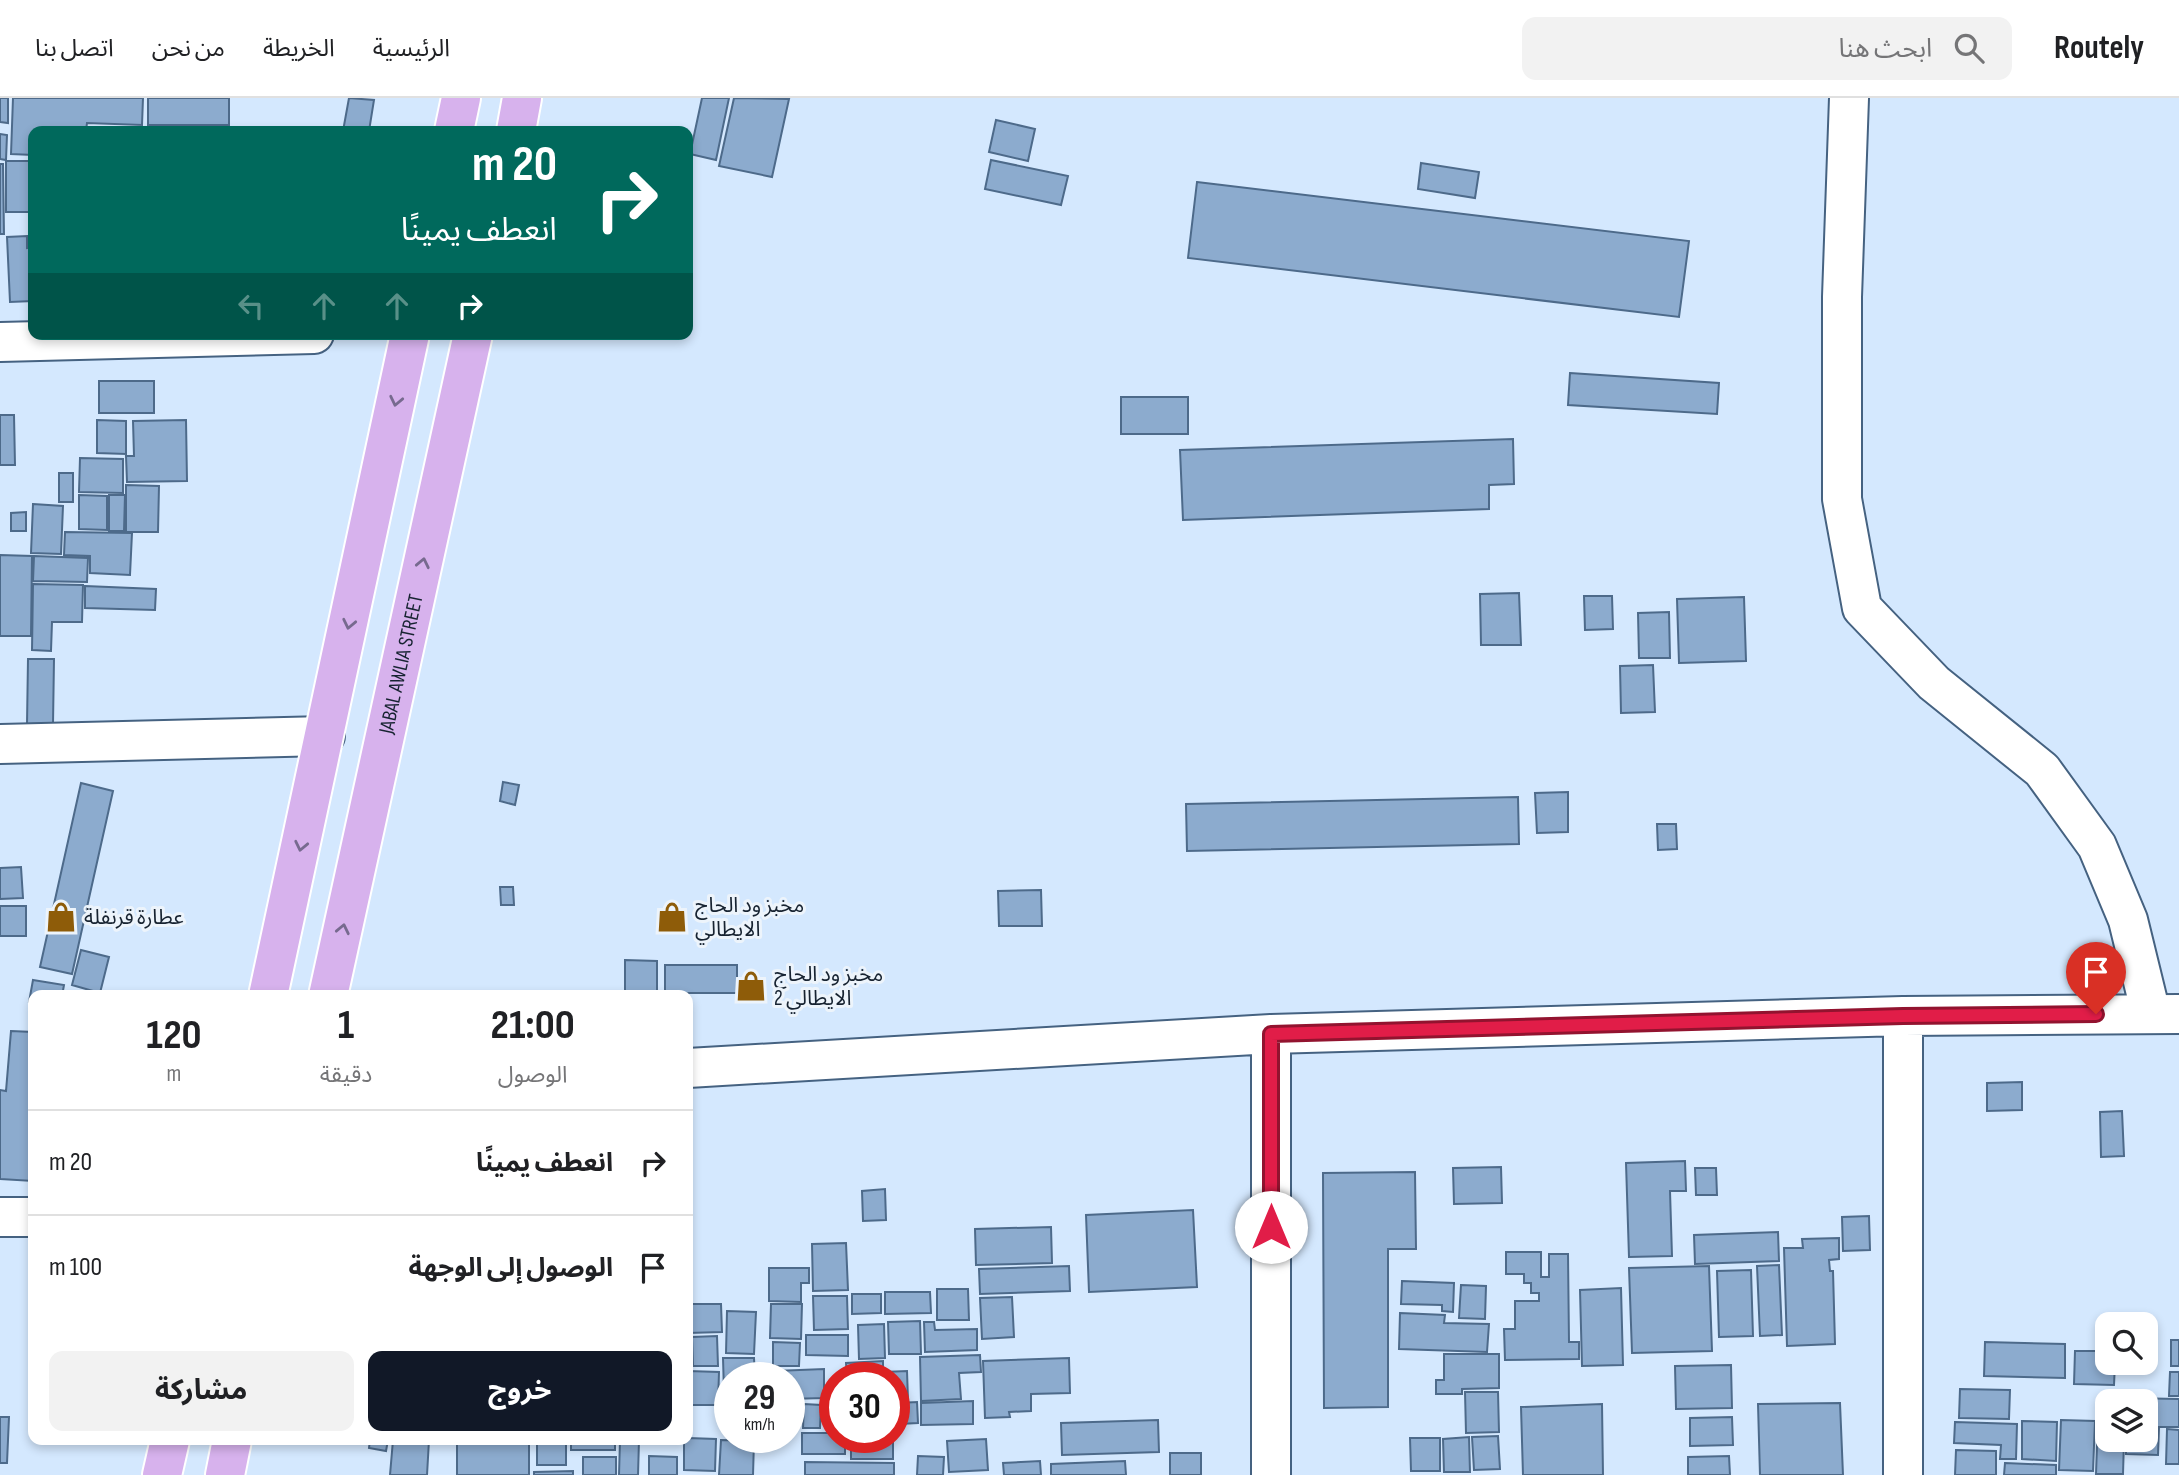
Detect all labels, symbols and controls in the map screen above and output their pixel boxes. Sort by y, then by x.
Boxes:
search box [1522,17,2012,80]
text: Routely [2054,28,2144,68]
icon: search [1950,29,1988,67]
text: اتصل بنا [35,34,114,63]
text: من نحن [152,34,225,63]
text: الخريطة [263,34,335,63]
text: الرئيسية [373,34,450,63]
text: ابحث هنا [1838,34,1932,65]
text: 20 m [472,136,557,195]
icon: right [581,154,672,245]
text: انعطف يمينًا [401,211,557,250]
icon: left [232,287,270,325]
icon: ahead [305,287,343,325]
icon: ahead [378,287,416,325]
icon: right [451,287,489,325]
one-way arrow [390,395,404,407]
one-way arrow [415,557,430,569]
street label: JABAL AWLIA STREET [373,591,428,737]
one-way arrow [342,617,357,629]
one-way arrow [294,840,309,852]
place label: مخبز ود الحاج الايطالي [695,893,804,944]
shop icon: عطارة قرنفلة [44,900,78,934]
shop icon: مخبز ود الحاج الايطالي [655,900,689,934]
place label: عطارة قرنفلة [84,905,184,930]
one-way arrow [335,923,349,935]
pin [2066,942,2126,1014]
icon: arrive [2077,953,2115,991]
place label: مخبز ود الحاج الايطالي 2 [774,962,883,1013]
shop icon: مخبز ود الحاج الايطالي 2 [734,969,768,1003]
text: 1 [338,1000,354,1051]
text: 21:00 [490,1000,575,1051]
text: 120 [146,1010,202,1061]
text: m [167,1060,181,1088]
text: دقيقة [320,1061,372,1089]
text: الوصول [498,1061,568,1089]
icon: right [634,1144,672,1182]
text: 20 m [49,1147,92,1178]
text: انعطف يمينًا [476,1148,613,1179]
position arrow [1234,1190,1308,1264]
icon: arrive [634,1249,672,1287]
text: 100 m [49,1252,102,1283]
text: الوصول إلى الوجهة [409,1253,613,1284]
map controls [2095,1312,2158,1452]
button: search [2095,1312,2158,1375]
button: مشاركة [49,1351,354,1431]
button: خروج [368,1351,672,1431]
speed limit sign: 30 [819,1362,910,1453]
text: 29 [744,1377,775,1420]
button: layers [2095,1389,2158,1452]
text: km/h [744,1414,775,1435]

